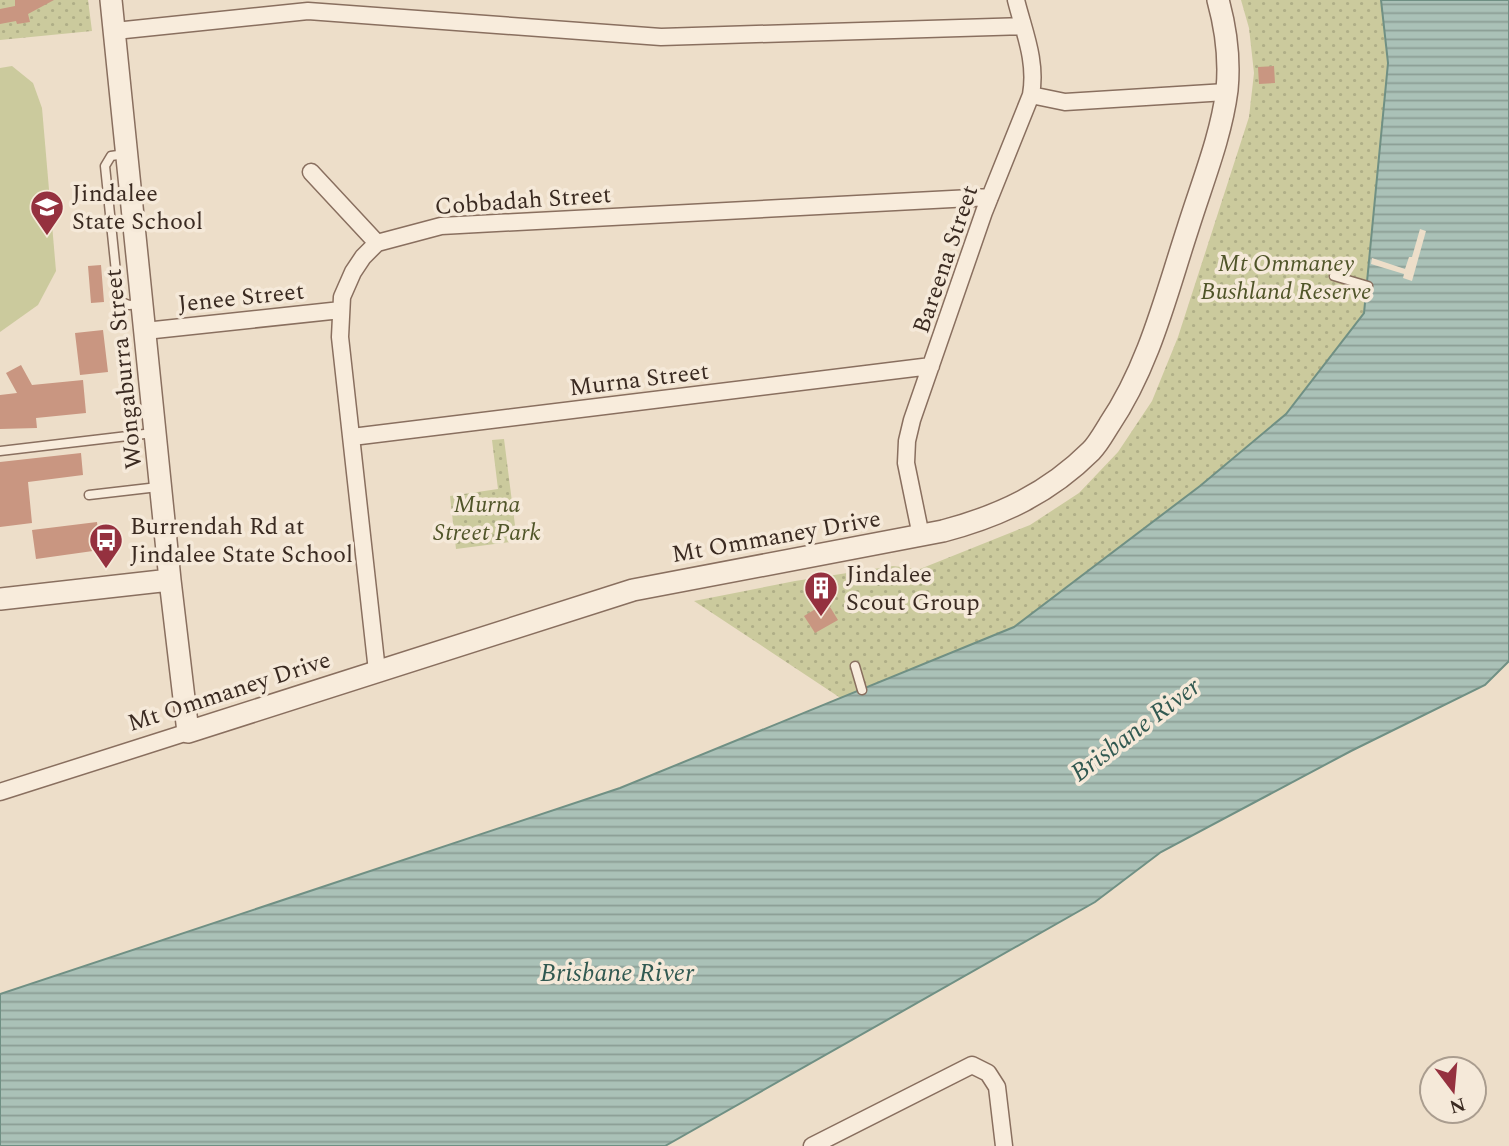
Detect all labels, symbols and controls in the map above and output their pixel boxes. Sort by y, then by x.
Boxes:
place label: Jindalee State School [72,176,203,240]
street label: Cobbadah Street [434,177,613,225]
street label: Bareena Street [904,180,988,338]
school or university icon: Jindalee State School [28,188,66,237]
park label: Mt Ommaney Bushland Reserve [1201,246,1372,310]
street label: Wongaburra Street [96,267,152,471]
street label: Jenee Street [176,273,306,323]
street label: Murna Street [567,354,711,406]
park label: Murna Street Park [433,487,541,551]
street label: Mt Ommaney Drive [669,501,884,573]
place label: Burrendah Rd at Jindalee State School [130,509,353,573]
bus stop icon: Burrendah Rd at Jindalee State School [87,521,125,570]
place label: Jindalee Scout Group [846,557,980,621]
building icon: Jindalee Scout Group [802,569,840,618]
street label: Mt Ommaney Drive [123,642,336,742]
water label: Brisbane River [1062,667,1210,792]
water label: Brisbane River [540,953,695,993]
north arrow [1418,1055,1488,1125]
text: N [1446,1089,1469,1121]

